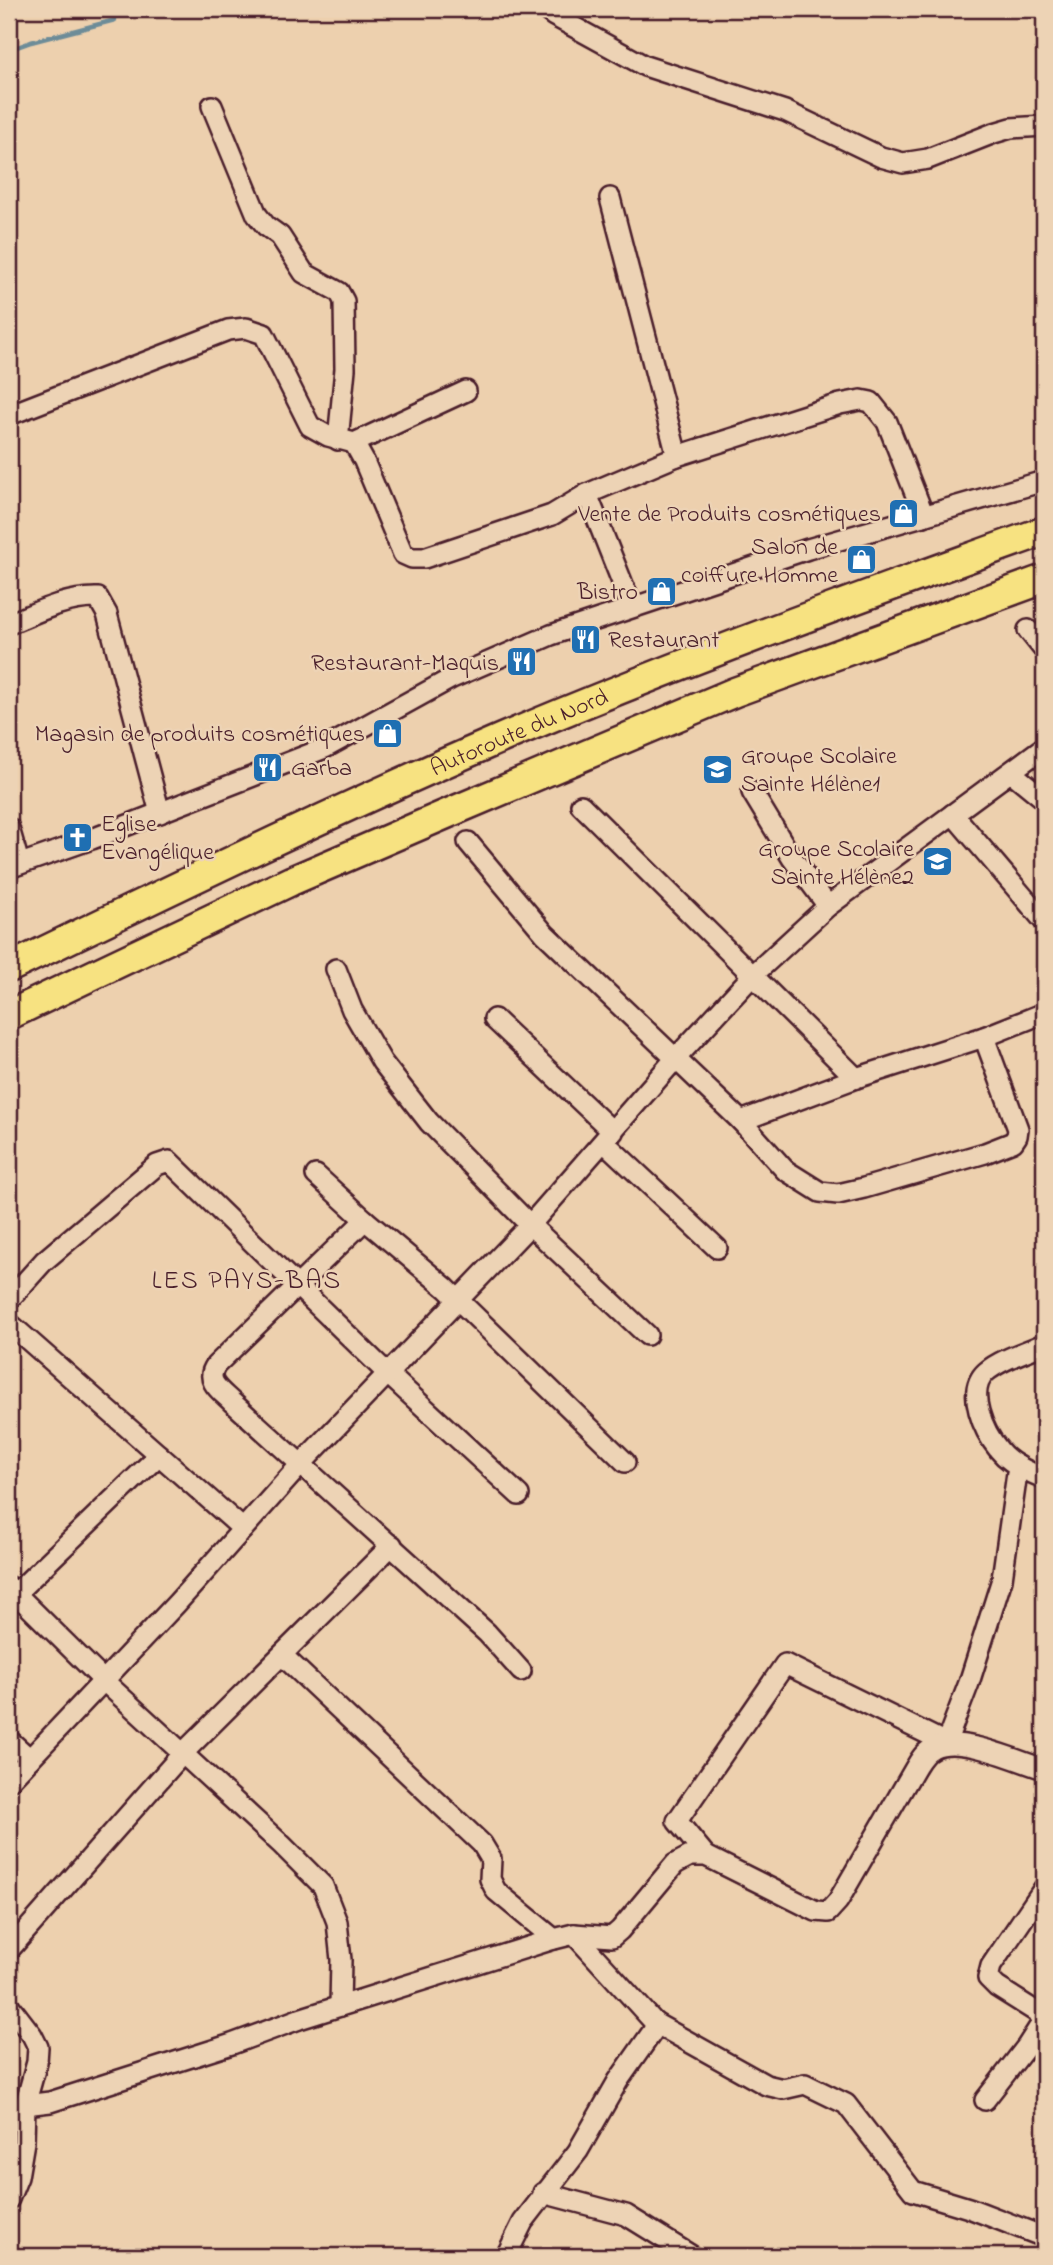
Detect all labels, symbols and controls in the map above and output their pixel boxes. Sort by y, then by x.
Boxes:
shop icon: Vente de Produits cosmétiques [887,496,921,530]
place label: Vente de Produits cosmétiques [577,498,881,533]
place label: Salon de coiffure Homme [681,531,838,594]
shop icon: Salon de coiffure Homme [844,543,878,577]
shop icon: Bistro [644,574,678,608]
place label: Bistro [576,576,638,611]
restaurant icon: Restaurant [568,622,602,656]
place label: Restaurant [608,624,719,659]
restaurant icon: Restaurant-Maquis [505,645,539,679]
place label: Restaurant-Maquis [311,647,499,682]
street label: Autoroute du Nord [425,681,614,787]
shop icon: Magasin de produits cosmétiques [371,716,405,750]
place label: Magasin de produits cosmétiques [35,718,365,753]
place label: Groupe Scolaire Sainte Hélène1 [741,740,897,803]
restaurant icon: Garba [251,750,285,784]
place label: Garba [291,752,352,787]
school or university icon: Groupe Scolaire Sainte Hélène1 [701,752,735,786]
place label: Eglise Evangélique [101,808,214,871]
church icon: Eglise Evangélique [61,820,95,854]
place label: Groupe Scolaire Sainte Hélène2 [758,833,914,896]
school or university icon: Groupe Scolaire Sainte Hélène2 [920,845,954,879]
district label: LES PAYS-BAS [152,1263,342,1301]

